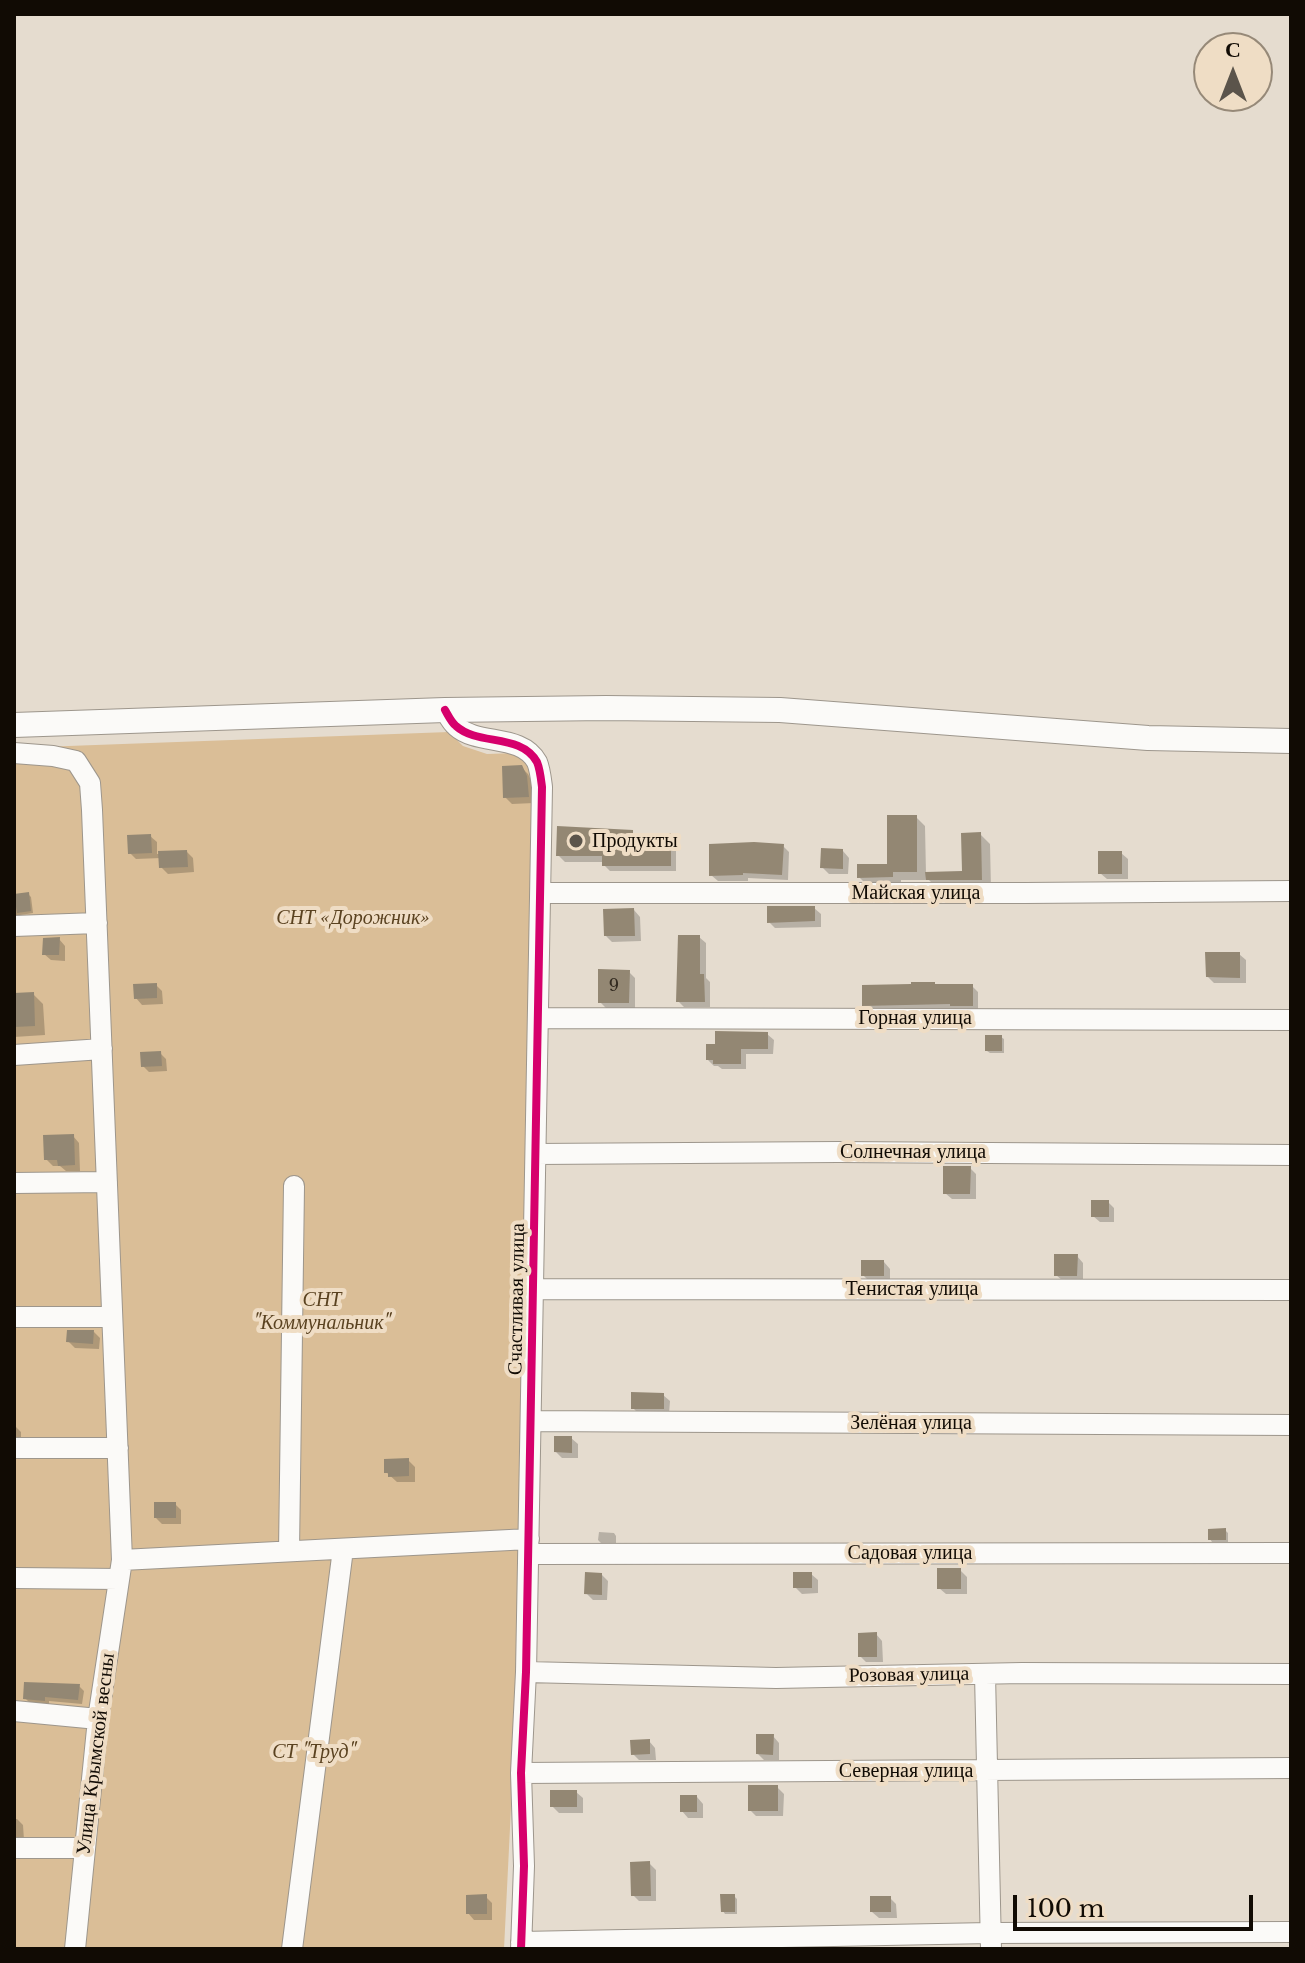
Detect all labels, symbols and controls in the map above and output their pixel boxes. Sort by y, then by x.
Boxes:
north arrow [1193,32,1273,112]
text: С [1225,36,1241,63]
place label: Продукты [592,829,678,853]
marker: Продукты [567,832,585,850]
street label: Майская улица [852,881,980,905]
park label: СНТ «Дорожник» [276,906,430,930]
house number: 9 [609,976,619,996]
street label: Горная улица [858,1006,972,1030]
street label: Солнечная улица [840,1140,986,1164]
street label: Счастливая улица [504,1223,530,1375]
street label: Тенистая улица [846,1277,978,1301]
park label: СНТ "Коммунальник" [253,1288,391,1335]
street label: Зелёная улица [850,1411,972,1435]
street label: Садовая улица [848,1541,972,1565]
street label: Улица Крымской весны [72,1652,120,1856]
street label: Розовая улица [848,1662,970,1688]
park label: СТ "Труд" [272,1740,356,1764]
street label: Северная улица [839,1759,973,1783]
scale bar [1017,1879,1257,1929]
text: 100 m [1027,1894,1105,1923]

